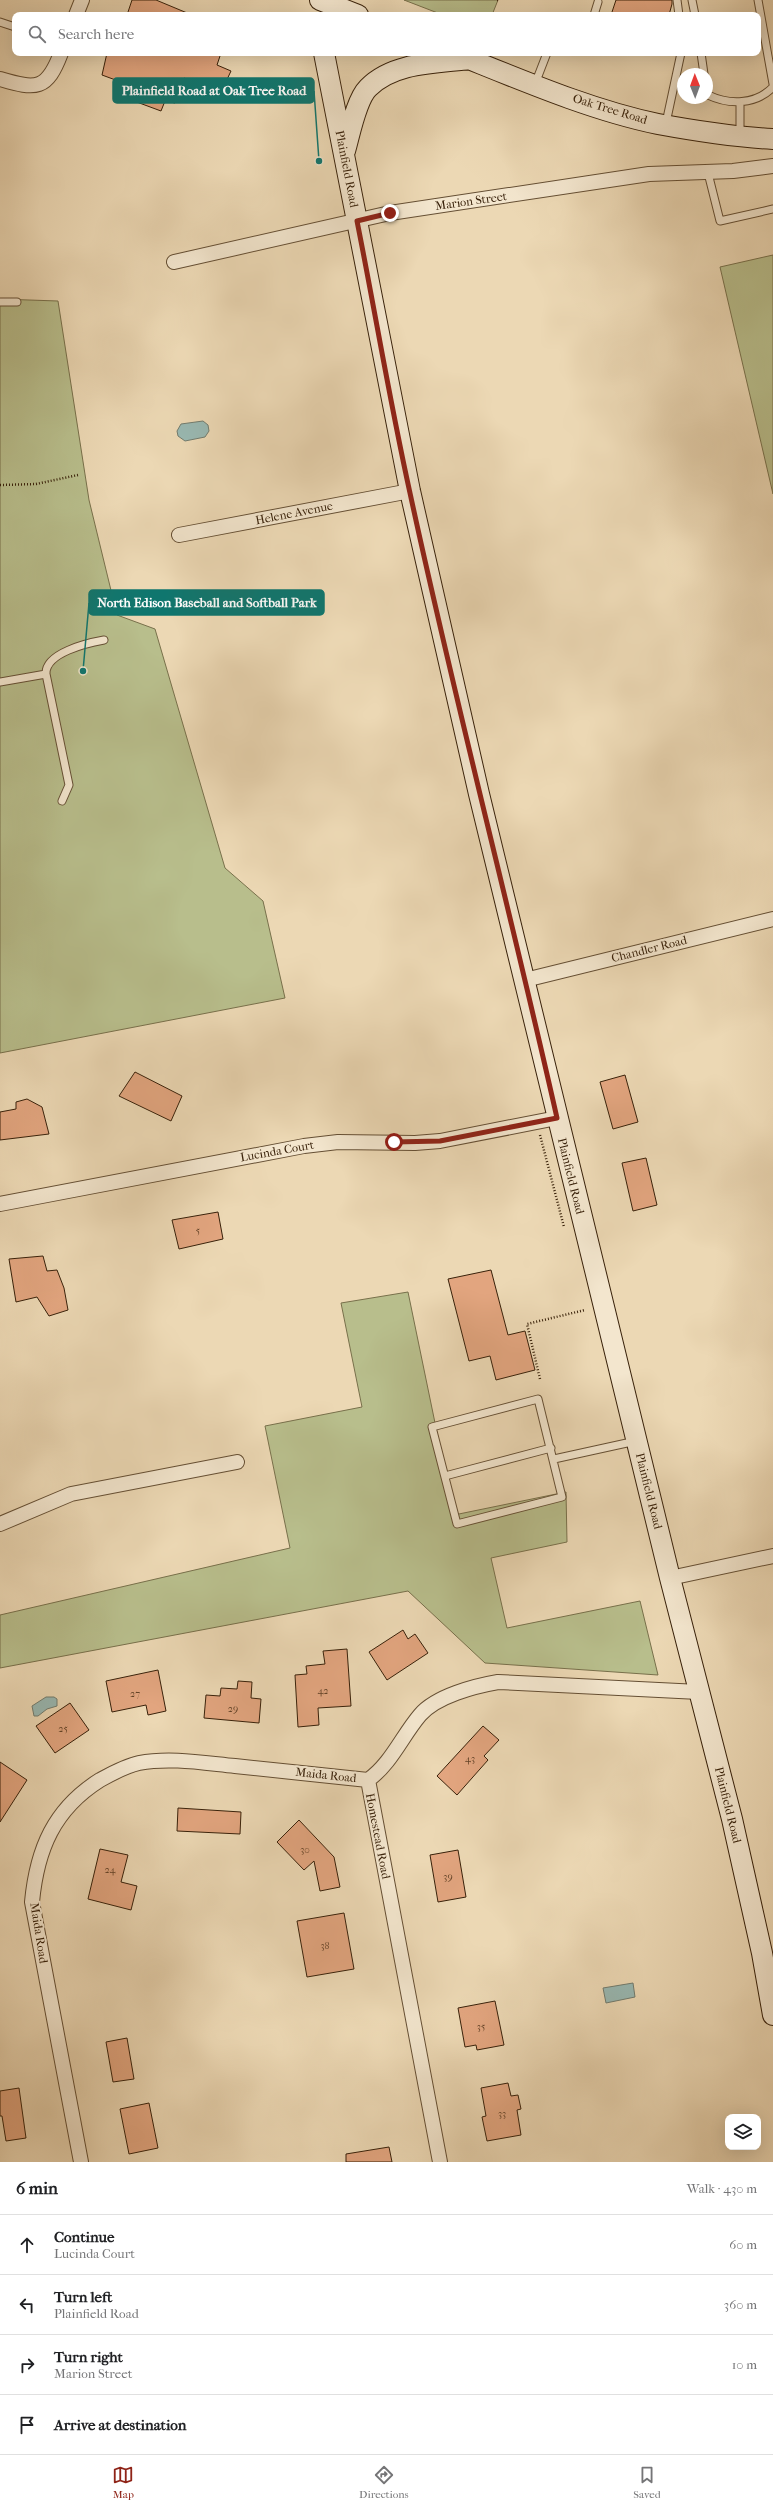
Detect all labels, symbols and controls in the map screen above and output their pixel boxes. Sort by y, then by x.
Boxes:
search box [12,12,761,56]
icon: search [26,23,48,45]
text: Search here [58,25,134,43]
north arrow [677,68,713,104]
callout: Plainfield Road at Oak Tree Road [113,78,314,103]
text: Plainfield Road at Oak Tree Road [122,83,307,98]
street label: Oak Tree Road [571,91,649,127]
street label: Plainfield Road [333,129,361,209]
street label: Marion Street [434,189,508,213]
route end [381,204,399,222]
street label: Helene Avenue [254,499,334,527]
callout: North Edison Baseball and Softball Park [89,590,324,615]
text: North Edison Baseball and Softball Park [97,595,318,610]
street label: Chandler Road [610,933,689,965]
route start [385,1133,403,1151]
street label: Plainfield Road [555,1136,587,1216]
street label: Lucinda Court [239,1137,316,1164]
house number: 5 [196,1225,200,1237]
street label: Plainfield Road [633,1451,665,1531]
house number: 42 [317,1685,329,1697]
house number: 27 [130,1688,140,1700]
house number: 29 [228,1703,238,1715]
house number: 25 [58,1723,68,1735]
house number: 43 [465,1753,475,1765]
street label: Maida Road [295,1765,358,1785]
street label: Plainfield Road [712,1765,744,1845]
street label: Homestead Road [363,1792,393,1881]
house number: 30 [300,1844,310,1856]
house number: 24 [104,1864,117,1876]
house number: 39 [443,1871,453,1883]
street label: Maida Road [27,1902,51,1965]
house number: 38 [320,1940,330,1952]
house number: 35 [477,2021,485,2033]
house number: 33 [498,2108,506,2120]
map controls [725,2114,761,2150]
button: layers [725,2114,761,2150]
text: 6 min [16,2178,58,2198]
text: Walk · 430 m [687,2181,757,2196]
text: Continue [54,2228,114,2246]
icon: ahead [16,2234,38,2256]
text: 60 m [729,2237,757,2252]
text: Lucinda Court [54,2246,135,2261]
text: Turn left [54,2288,112,2306]
icon: left [16,2294,38,2316]
text: 360 m [724,2297,757,2312]
text: Plainfield Road [54,2306,139,2321]
text: Turn right [54,2348,123,2366]
icon: right [16,2354,38,2376]
text: 10 m [732,2357,757,2372]
text: Marion Street [54,2366,132,2381]
icon: arrive [16,2414,38,2436]
text: Arrive at destination [54,2416,186,2434]
tab: Map [112,2464,134,2501]
tab: Directions [359,2464,409,2501]
tab: Saved [633,2464,661,2501]

